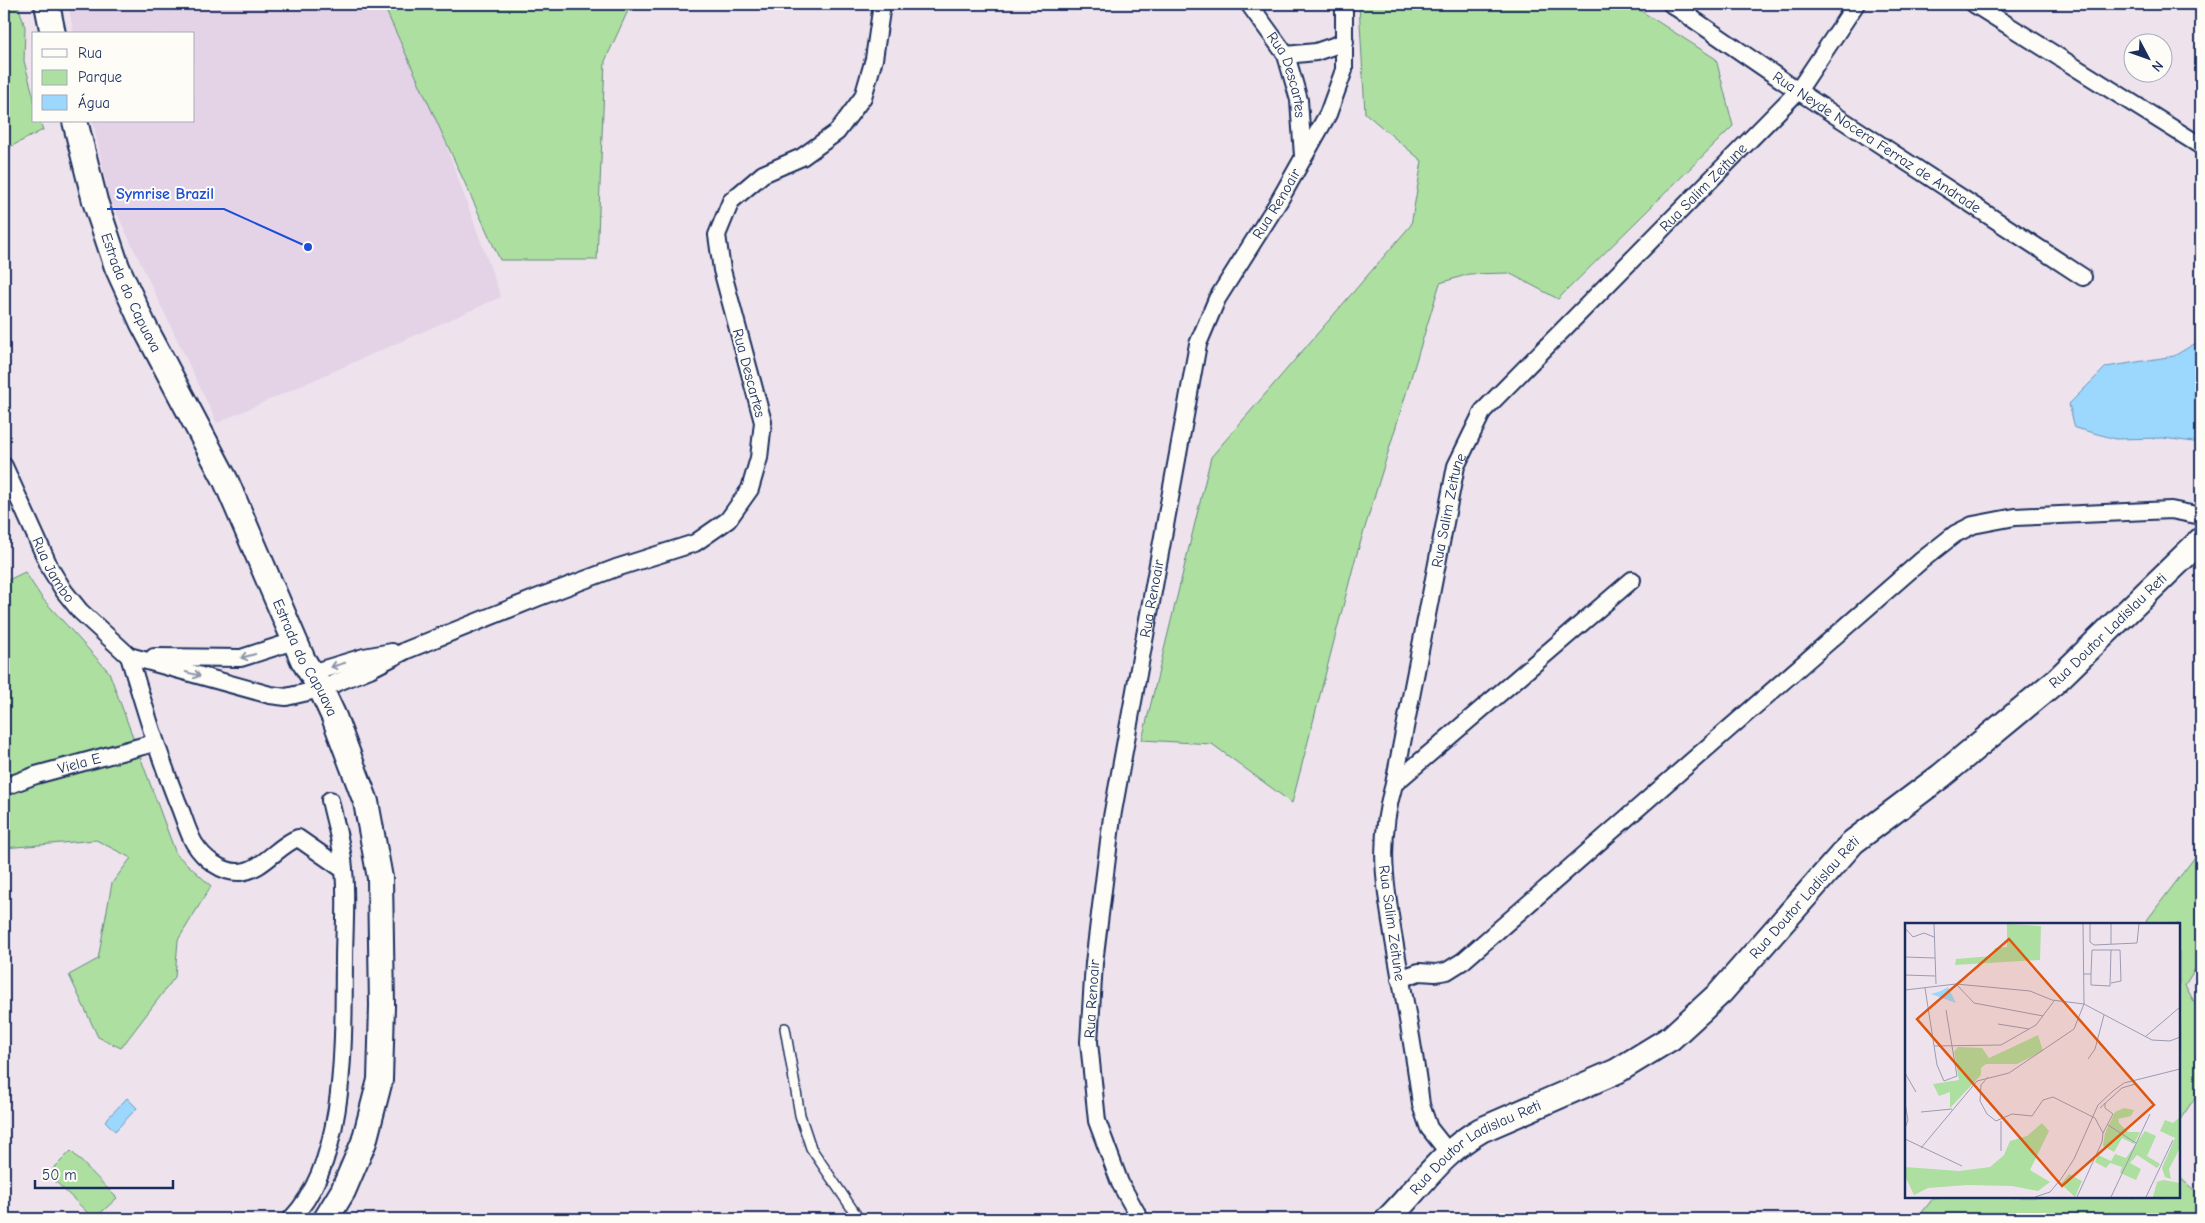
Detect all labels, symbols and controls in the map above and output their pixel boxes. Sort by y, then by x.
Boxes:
street label: Rua Descartes [1263,28,1309,118]
legend [32,32,195,122]
north arrow [2122,32,2172,82]
text: Rua [78,44,102,62]
text: N [2148,57,2167,75]
street label: Rua Neyde Nocera Ferraz de Andrade [1769,67,1985,217]
text: Parque [78,68,123,86]
text: Água [78,93,110,112]
street label: Rua Salim Zeitune [1656,139,1751,235]
street label: Rua Renoair [1248,165,1305,242]
callout: Symrise Brazil [107,178,224,209]
text: Symrise Brazil [116,185,214,203]
street label: Estrada do Capuava [97,231,165,355]
street label: Rua Descartes [729,327,769,419]
street label: Rua Salim Zeitune [1427,449,1470,569]
street label: Rua Jambo [28,534,79,606]
street label: Rua Renoair [1136,558,1168,639]
street label: Rua Doutor Ladislau Reti [2045,569,2171,692]
street label: Estrada do Capuava [269,596,341,719]
one-way arrow [240,651,256,661]
one-way arrow [330,660,346,670]
one-way arrow [185,670,201,679]
street label: Viela E [56,749,103,778]
street label: Rua Doutor Ladislau Reti [1746,832,1863,962]
street label: Rua Salim Zeitune [1375,864,1409,983]
inset map [1905,923,2180,1198]
street label: Rua Renoair [1080,958,1103,1039]
street label: Rua Doutor Ladislau Reti [1406,1096,1544,1198]
scale bar [35,1158,172,1190]
text: 50 m [42,1166,77,1184]

